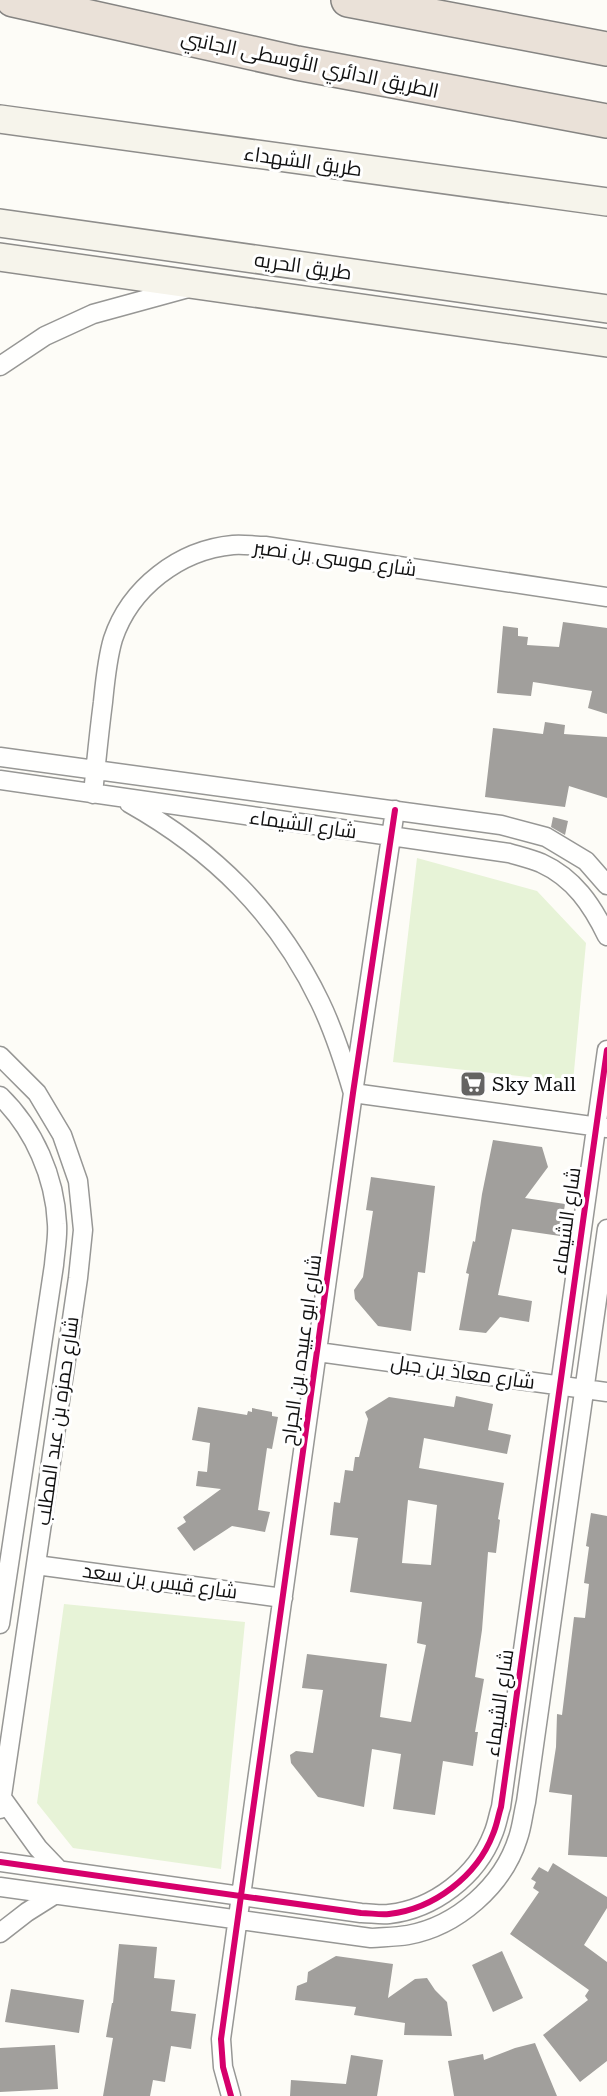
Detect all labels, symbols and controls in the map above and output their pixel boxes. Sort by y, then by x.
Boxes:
street label: الطريق الدائري الأوسطى الجانبي [178,25,441,107]
street label: طريق الشهداء [242,141,364,182]
street label: طريق الحريه [253,247,353,286]
street label: شارع موسى بن نصير [251,535,418,583]
street label: شارع الشيماء [248,805,358,845]
supermarket icon: Sky Mall [458,1069,488,1099]
place label: Sky Mall [492,1072,576,1096]
street label: شارع الشيماء [547,1166,587,1276]
street label: شارع ابو عبيده بن الجراح [276,1253,328,1447]
street label: شارع حمزه بن عبد المطلب [30,1315,86,1527]
street label: شارع معاذ بن جبل [389,1350,537,1396]
street label: شارع قيس بن سعد [81,1558,239,1606]
street label: شارع الشيماء [480,1648,520,1758]

